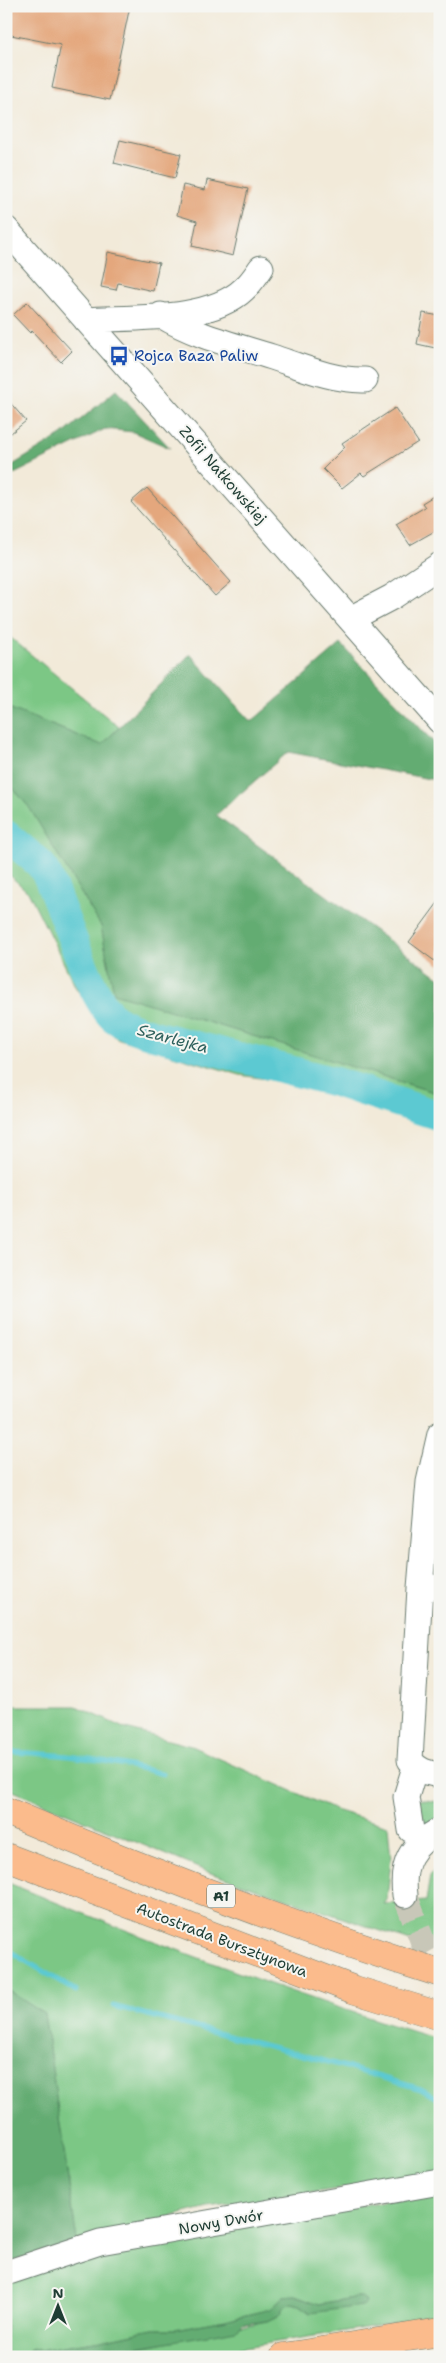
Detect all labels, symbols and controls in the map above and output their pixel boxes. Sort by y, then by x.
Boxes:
bus stop icon: Rojca Baza Paliw [108,345,130,367]
place label: Rojca Baza Paliw [134,346,258,366]
street label: Zofii Nałkowskiej [175,422,271,528]
water label: Szarlejka [135,1019,211,1058]
road number: A1 [207,1884,235,1908]
street label: Autostrada Bursztynowa [134,1898,311,1982]
street label: Nowy Dwór [177,2205,265,2239]
north arrow [32,2280,82,2330]
text: N [52,2284,64,2302]

